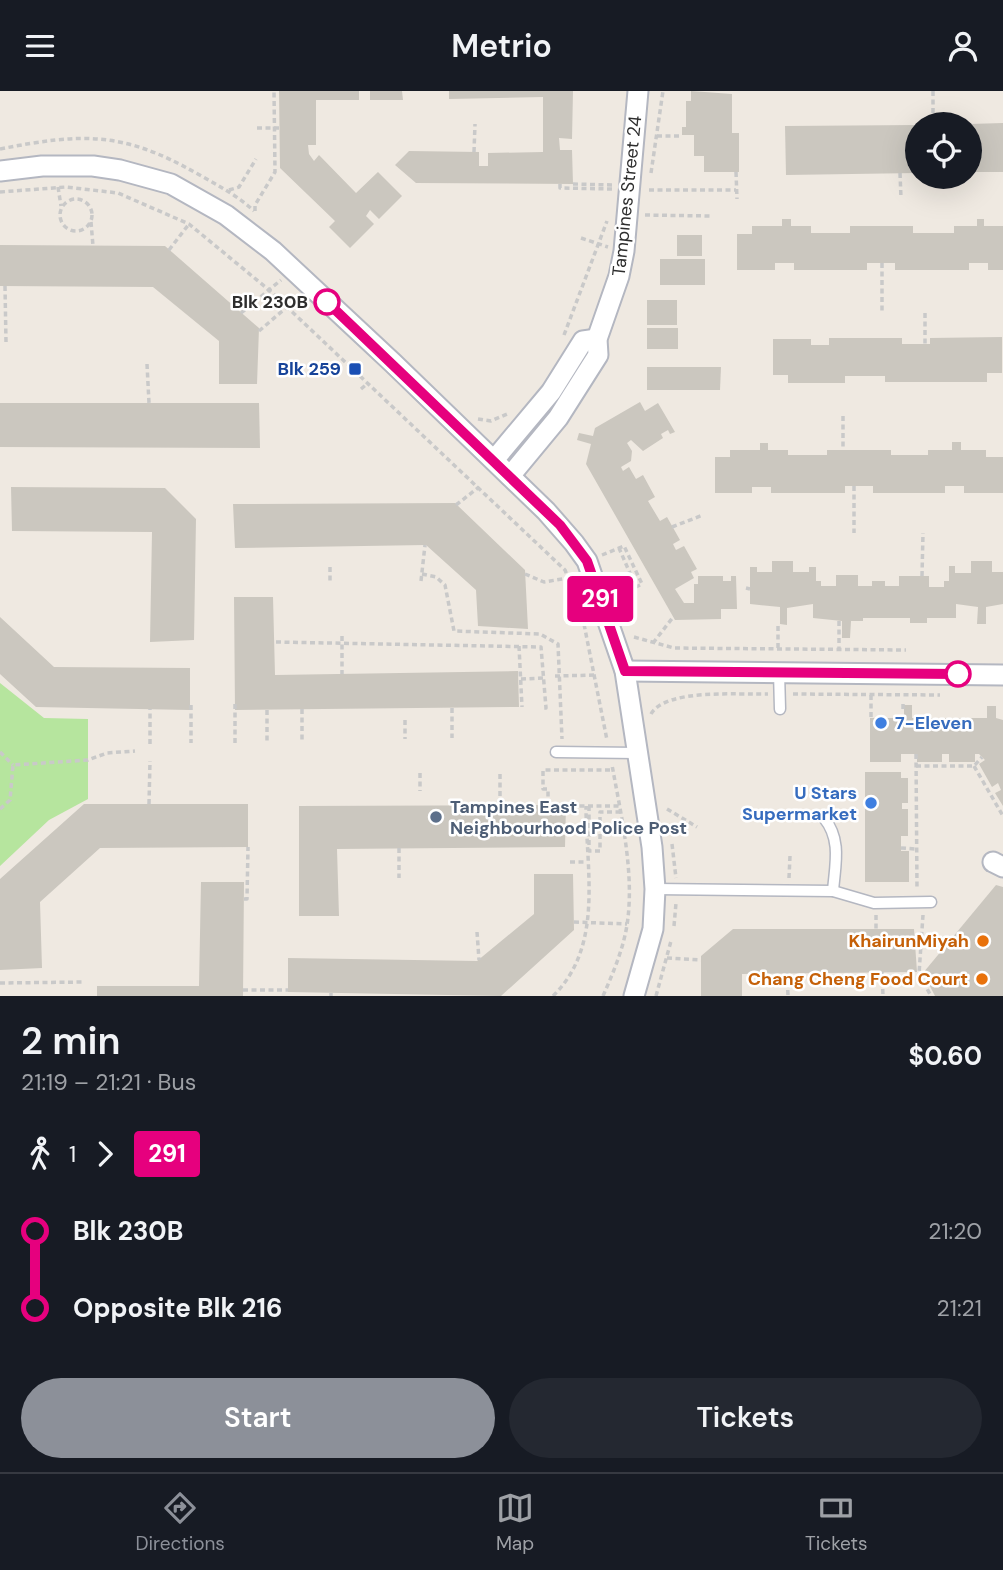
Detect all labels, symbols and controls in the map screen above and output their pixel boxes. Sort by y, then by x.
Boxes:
text: Metrio [451,25,552,67]
icon: menu [21,27,59,65]
icon: person [944,27,982,65]
map controls [905,112,982,189]
button: locate [905,112,982,189]
street label: Tampines Street 24 [607,114,647,277]
marker: Blk 230B [314,289,340,315]
place label: Blk 230B [232,290,308,314]
place label: Blk 259 [277,357,341,381]
marker: Blk 259 [347,361,363,377]
line badge: 291 [560,576,640,622]
text: 291 [581,583,619,614]
unlabelled marker [945,661,971,687]
place label: 7-Eleven [895,711,972,735]
marker: 7-Eleven [873,715,889,731]
place label: U Stars Supermarket [742,781,857,826]
place label: Tampines East Neighbourhood Police Post [450,795,687,840]
marker: U Stars Supermarket [863,795,879,811]
marker: Tampines East Neighbourhood Police Post [428,809,444,825]
place label: KhairunMiyah [848,929,969,953]
marker: KhairunMiyah [975,933,991,949]
place label: Chang Cheng Food Court [748,967,968,991]
marker: Chang Cheng Food Court [974,971,990,987]
text: 2 min [21,1016,120,1066]
text: $0.60 [908,1039,982,1073]
text: 21:19 – 21:21 · Bus [21,1067,196,1097]
icon: walk [21,1135,59,1173]
icon: forward [86,1135,124,1173]
text: 291 [148,1138,186,1169]
text: 1 [69,1139,76,1169]
text: Blk 230B [73,1214,183,1248]
text: 21:20 [928,1216,982,1246]
text: Opposite Blk 216 [73,1291,283,1325]
text: 21:21 [937,1293,982,1323]
button: Start [21,1378,495,1458]
button: Tickets [509,1378,982,1458]
tab: Directions [135,1489,225,1556]
tab: Map [496,1489,534,1556]
tab: Tickets [805,1489,868,1556]

